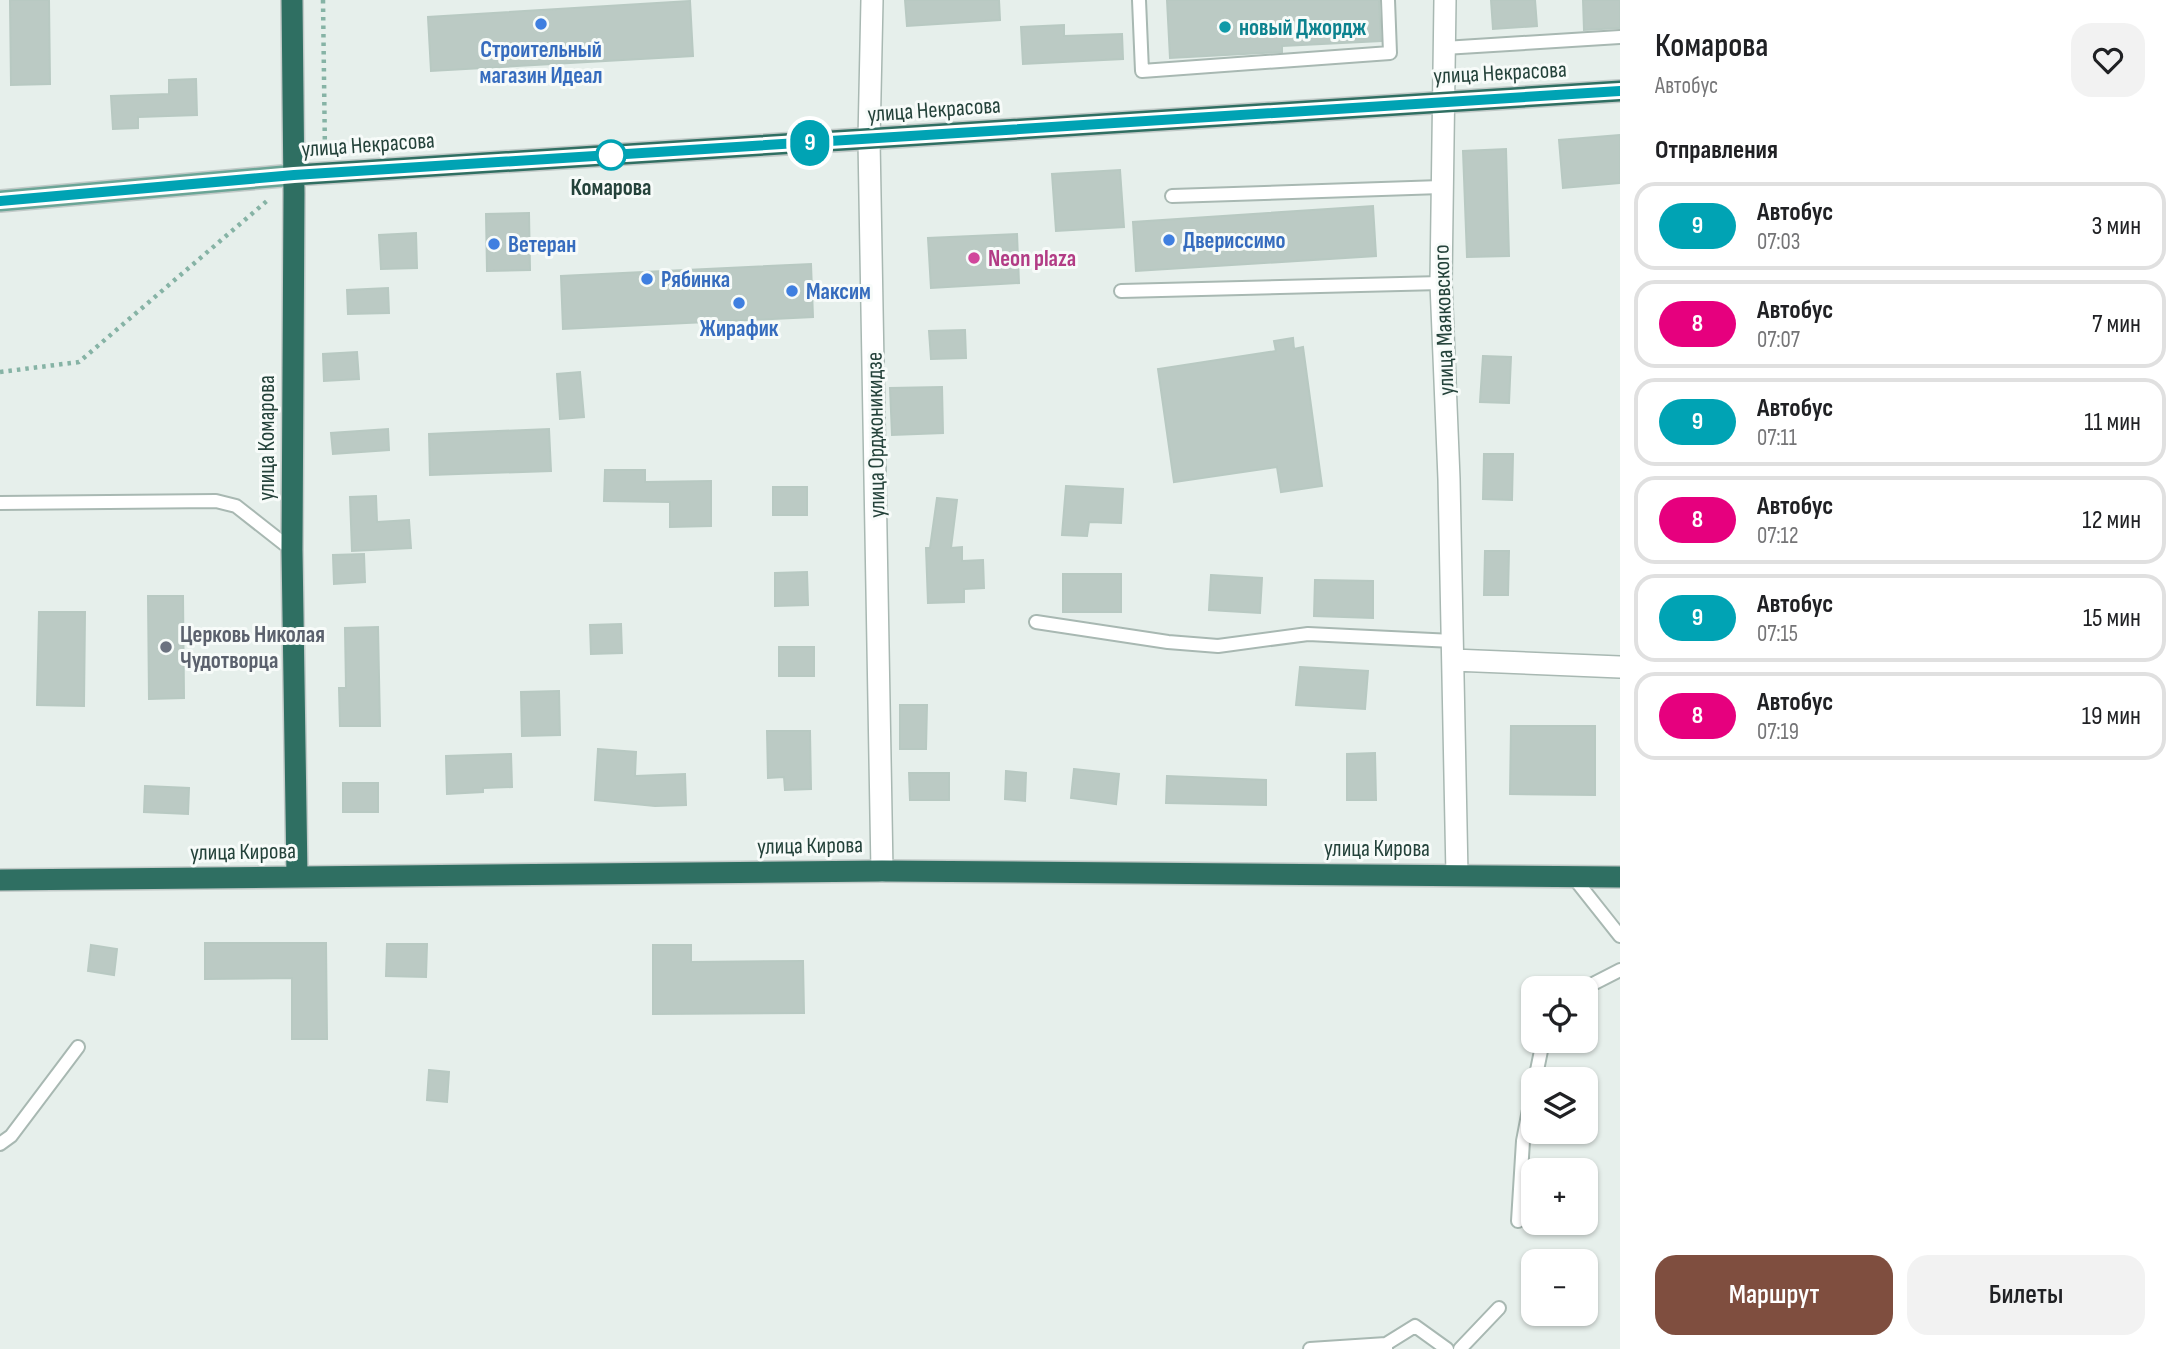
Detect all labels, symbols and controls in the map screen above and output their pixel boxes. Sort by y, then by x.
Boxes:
place label: новый Джордж [1239,14,1366,42]
marker: Строительный магазин Идеал [533,16,549,32]
marker: новый Джордж [1217,19,1233,35]
button: heart [2071,23,2145,97]
text: Комарова [1655,26,1768,66]
place label: Строительный магазин Идеал [480,36,602,90]
street label: улица Некрасова [1433,56,1567,90]
text: Автобус [1655,72,1718,100]
street label: улица Некрасова [867,91,1002,129]
line badge: 9 [787,120,833,166]
street label: улица Некрасова [301,126,436,164]
text: 9 [804,128,816,157]
text: Отправления [1655,135,1778,166]
marker: Комарова [596,140,626,170]
place label: Комарова [571,174,651,202]
text: Автобус [1757,197,1833,228]
text: 9 [1692,211,1703,240]
text: 3 мин [2092,211,2141,242]
place label: Двериссимо [1183,227,1286,255]
text: 07:03 [1757,228,1800,256]
place label: Ветеран [508,231,576,259]
marker: Двериссимо [1161,232,1177,248]
marker: Ветеран [486,236,502,252]
street label: улица Маяковского [1427,244,1461,396]
place label: Neon plaza [988,245,1076,273]
marker: Neon plaza [966,250,982,266]
place label: Рябинка [661,266,730,294]
marker: Рябинка [639,271,655,287]
place label: Максим [806,278,871,306]
marker: Максим [784,283,800,299]
marker: Жирафик [731,295,747,311]
text: Автобус [1757,295,1833,326]
text: 8 [1692,309,1703,338]
text: 7 мин [2092,309,2141,340]
place label: Жирафик [700,315,779,343]
text: 07:07 [1757,326,1800,354]
street label: улица Орджоникидзе [861,352,891,518]
street label: улица Комарова [253,375,281,501]
text: Автобус [1757,393,1833,424]
text: 9 [1692,407,1703,436]
text: 11 мин [2084,407,2141,438]
text: 07:11 [1757,424,1797,452]
text: Автобус [1757,491,1833,522]
text: 8 [1692,505,1703,534]
text: 12 мин [2082,505,2141,536]
text: 07:12 [1757,522,1798,550]
text: Автобус [1757,589,1833,620]
text: 9 [1692,603,1703,632]
text: 15 мин [2083,603,2141,634]
text: 07:15 [1757,620,1798,648]
place label: Церковь Николая Чудотворца [180,621,325,675]
marker: Церковь Николая Чудотворца [158,639,174,655]
text: Автобус [1757,687,1833,718]
text: 8 [1692,701,1703,730]
text: 19 мин [2082,701,2141,732]
text: 07:19 [1757,718,1799,746]
street label: улица Кирова [757,831,863,861]
street label: улица Кирова [1324,835,1430,863]
street label: улица Кирова [190,837,296,867]
map controls [1521,976,1598,1326]
button: locate [1521,976,1598,1053]
button: layers [1521,1067,1598,1144]
button: + [1521,1158,1598,1235]
button: − [1521,1249,1598,1326]
button: Маршрут [1655,1255,1893,1335]
button: Билеты [1907,1255,2145,1335]

